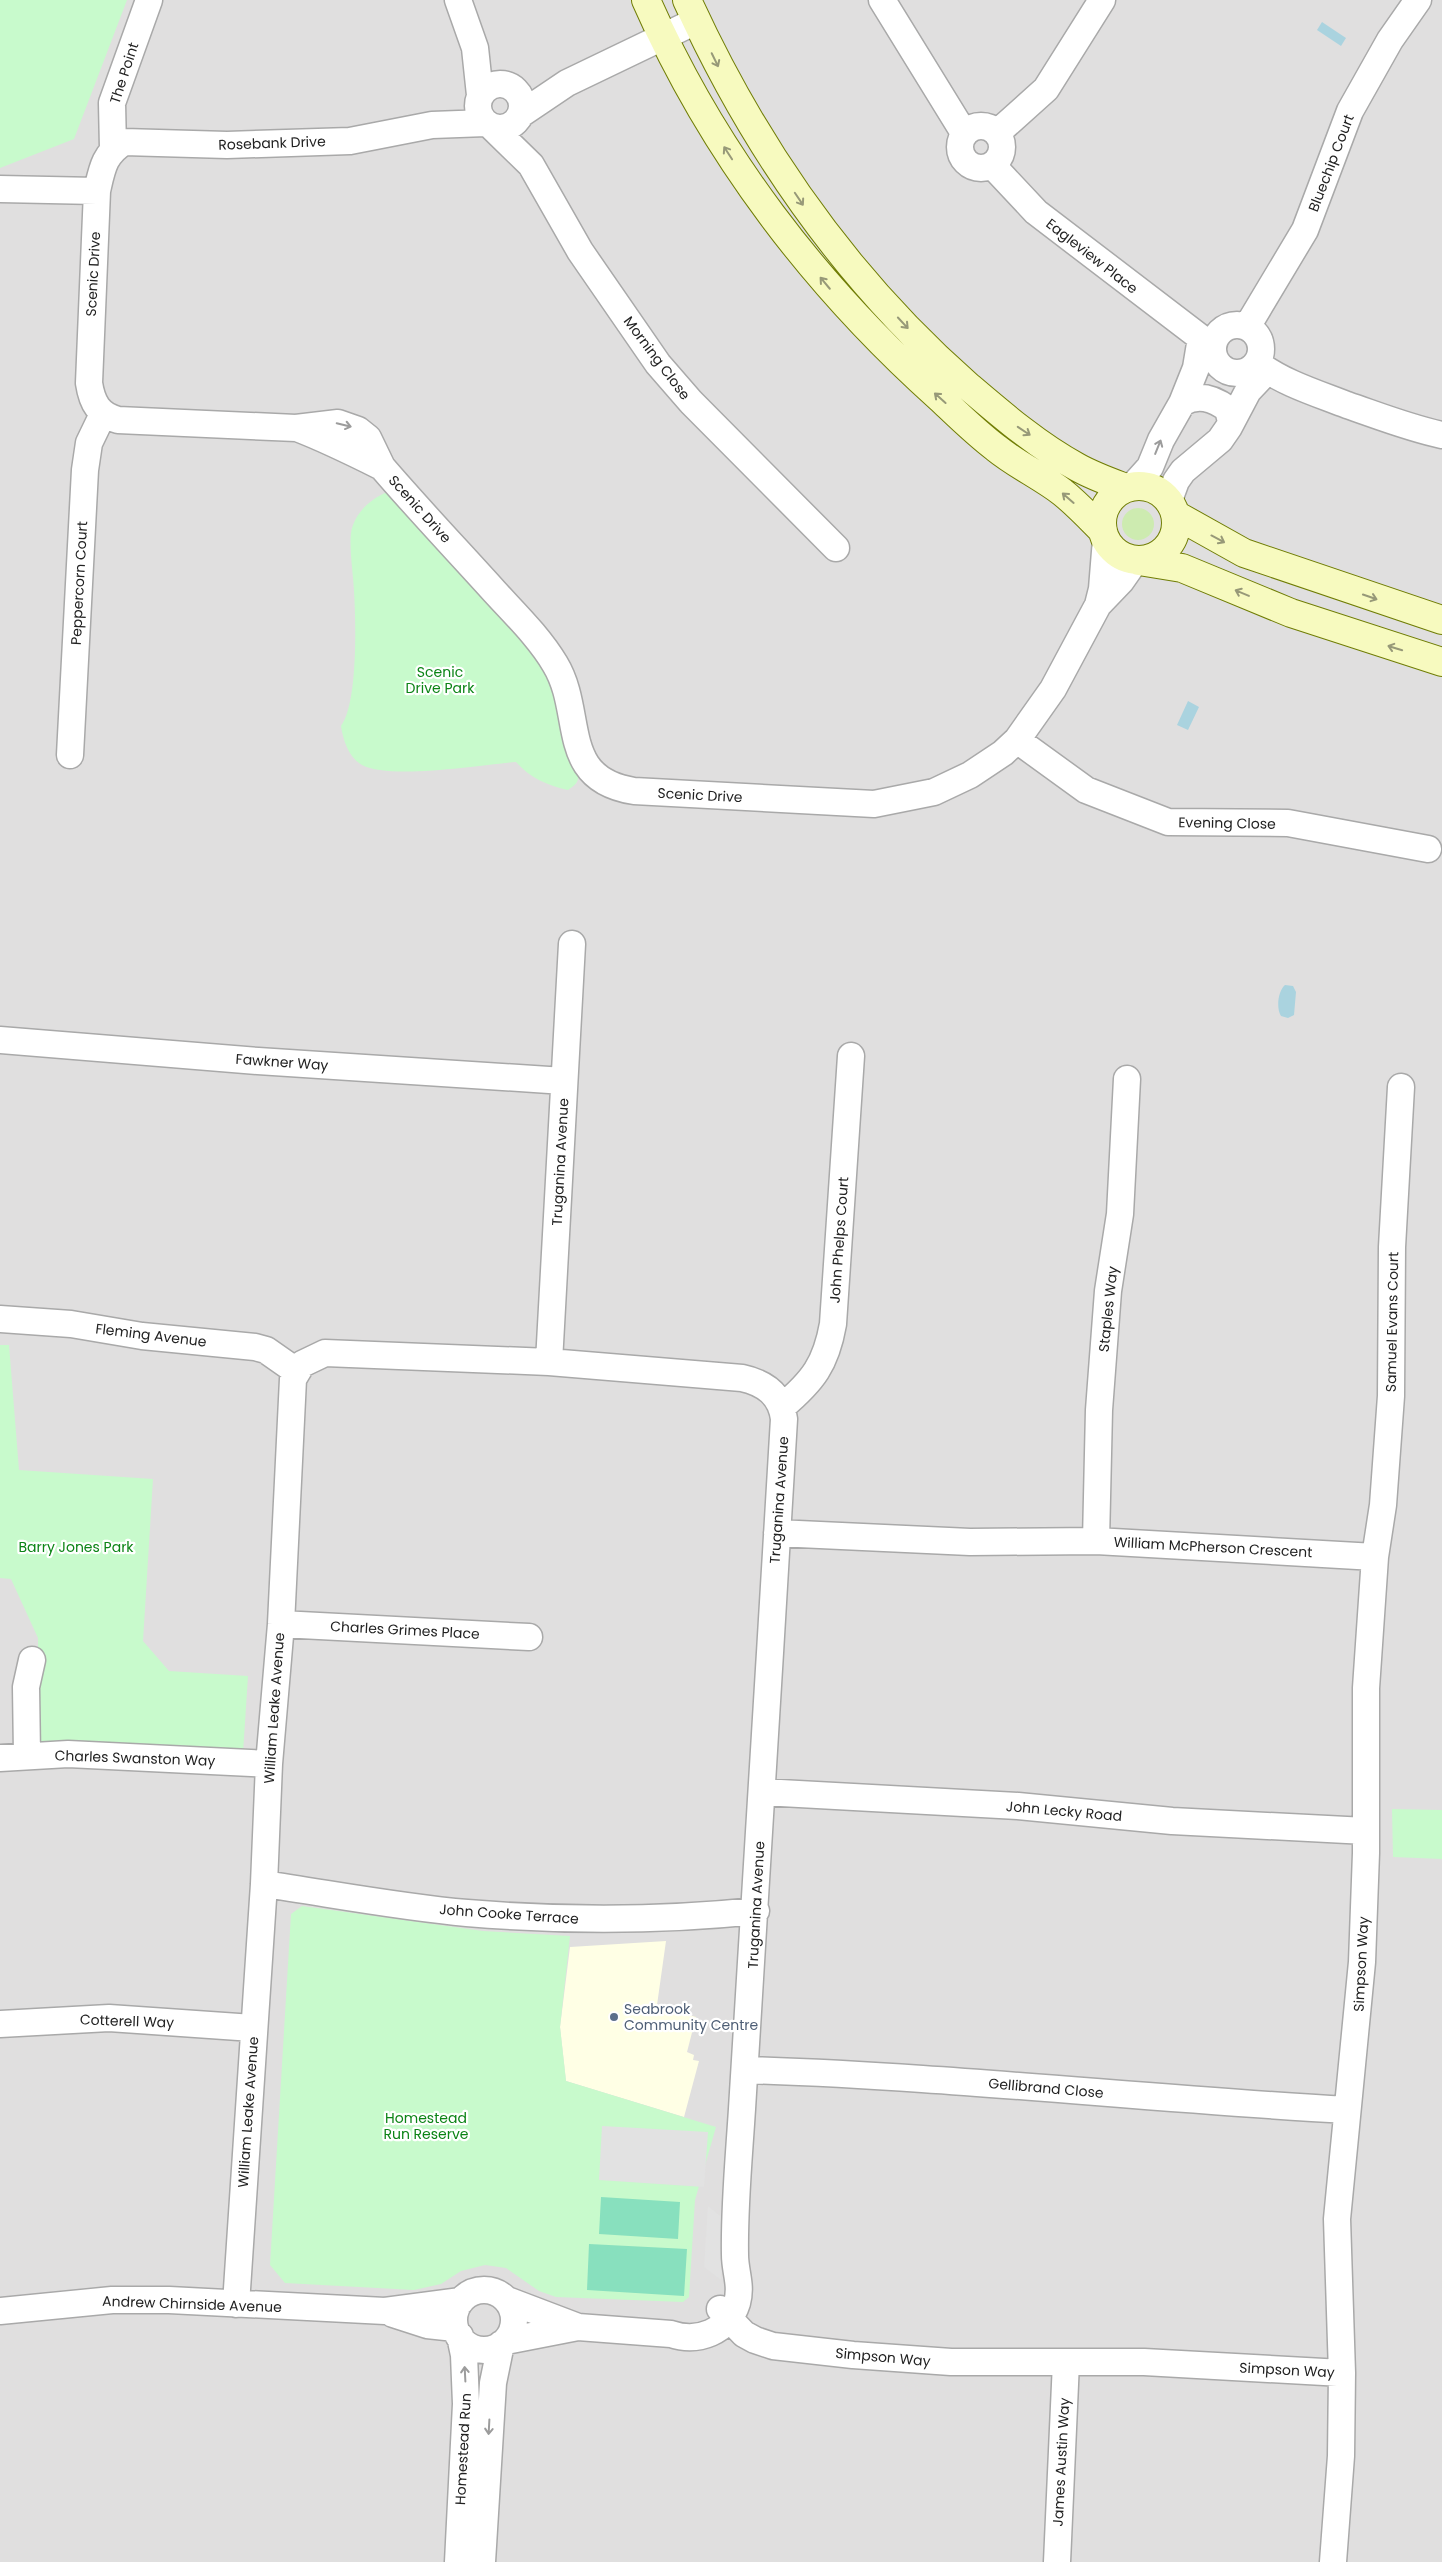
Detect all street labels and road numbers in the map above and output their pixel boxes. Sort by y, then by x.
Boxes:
street label: The Point [105,40,143,106]
street label: Bluechip Court [1303,111,1359,215]
street label: Rosebank Drive [218,131,326,155]
street label: Eagleview Place [1042,214,1142,298]
street label: Scenic Drive [81,231,105,317]
street label: Morning Close [619,312,695,404]
street label: Scenic Drive [384,471,456,548]
street label: Peppercorn Court [66,521,92,645]
street label: Scenic Drive [657,783,743,807]
street label: Evening Close [1178,812,1276,834]
street label: Fawkner Way [235,1049,329,1075]
street label: Truganina Avenue [547,1097,573,1226]
street label: John Phelps Court [825,1176,853,1304]
street label: Samuel Evans Court [1381,1252,1403,1392]
street label: Staples Way [1094,1265,1122,1353]
street label: Fleming Avenue [94,1318,208,1352]
street label: Truganina Avenue [765,1435,793,1564]
street label: William McPherson Crescent [1113,1532,1313,1562]
street label: Charles Grimes Place [330,1616,480,1644]
street label: William Leake Avenue [259,1631,289,1784]
street label: Charles Swanston Way [54,1745,216,1771]
street label: John Lecky Road [1005,1796,1123,1826]
street label: Truganina Avenue [743,1840,769,1969]
street label: John Cooke Terrace [439,1899,580,1929]
street label: Simpson Way [1349,1916,1373,2012]
street label: Cotterell Way [80,2009,175,2033]
street label: William Leake Avenue [233,2035,263,2188]
street label: Gellibrand Close [988,2073,1105,2103]
street label: Andrew Chirnside Avenue [102,2291,282,2317]
street label: Simpson Way [835,2343,932,2371]
street label: Simpson Way [1239,2358,1335,2382]
street label: Homestead Run [450,2393,476,2505]
street label: James Austin Way [1048,2397,1074,2527]

